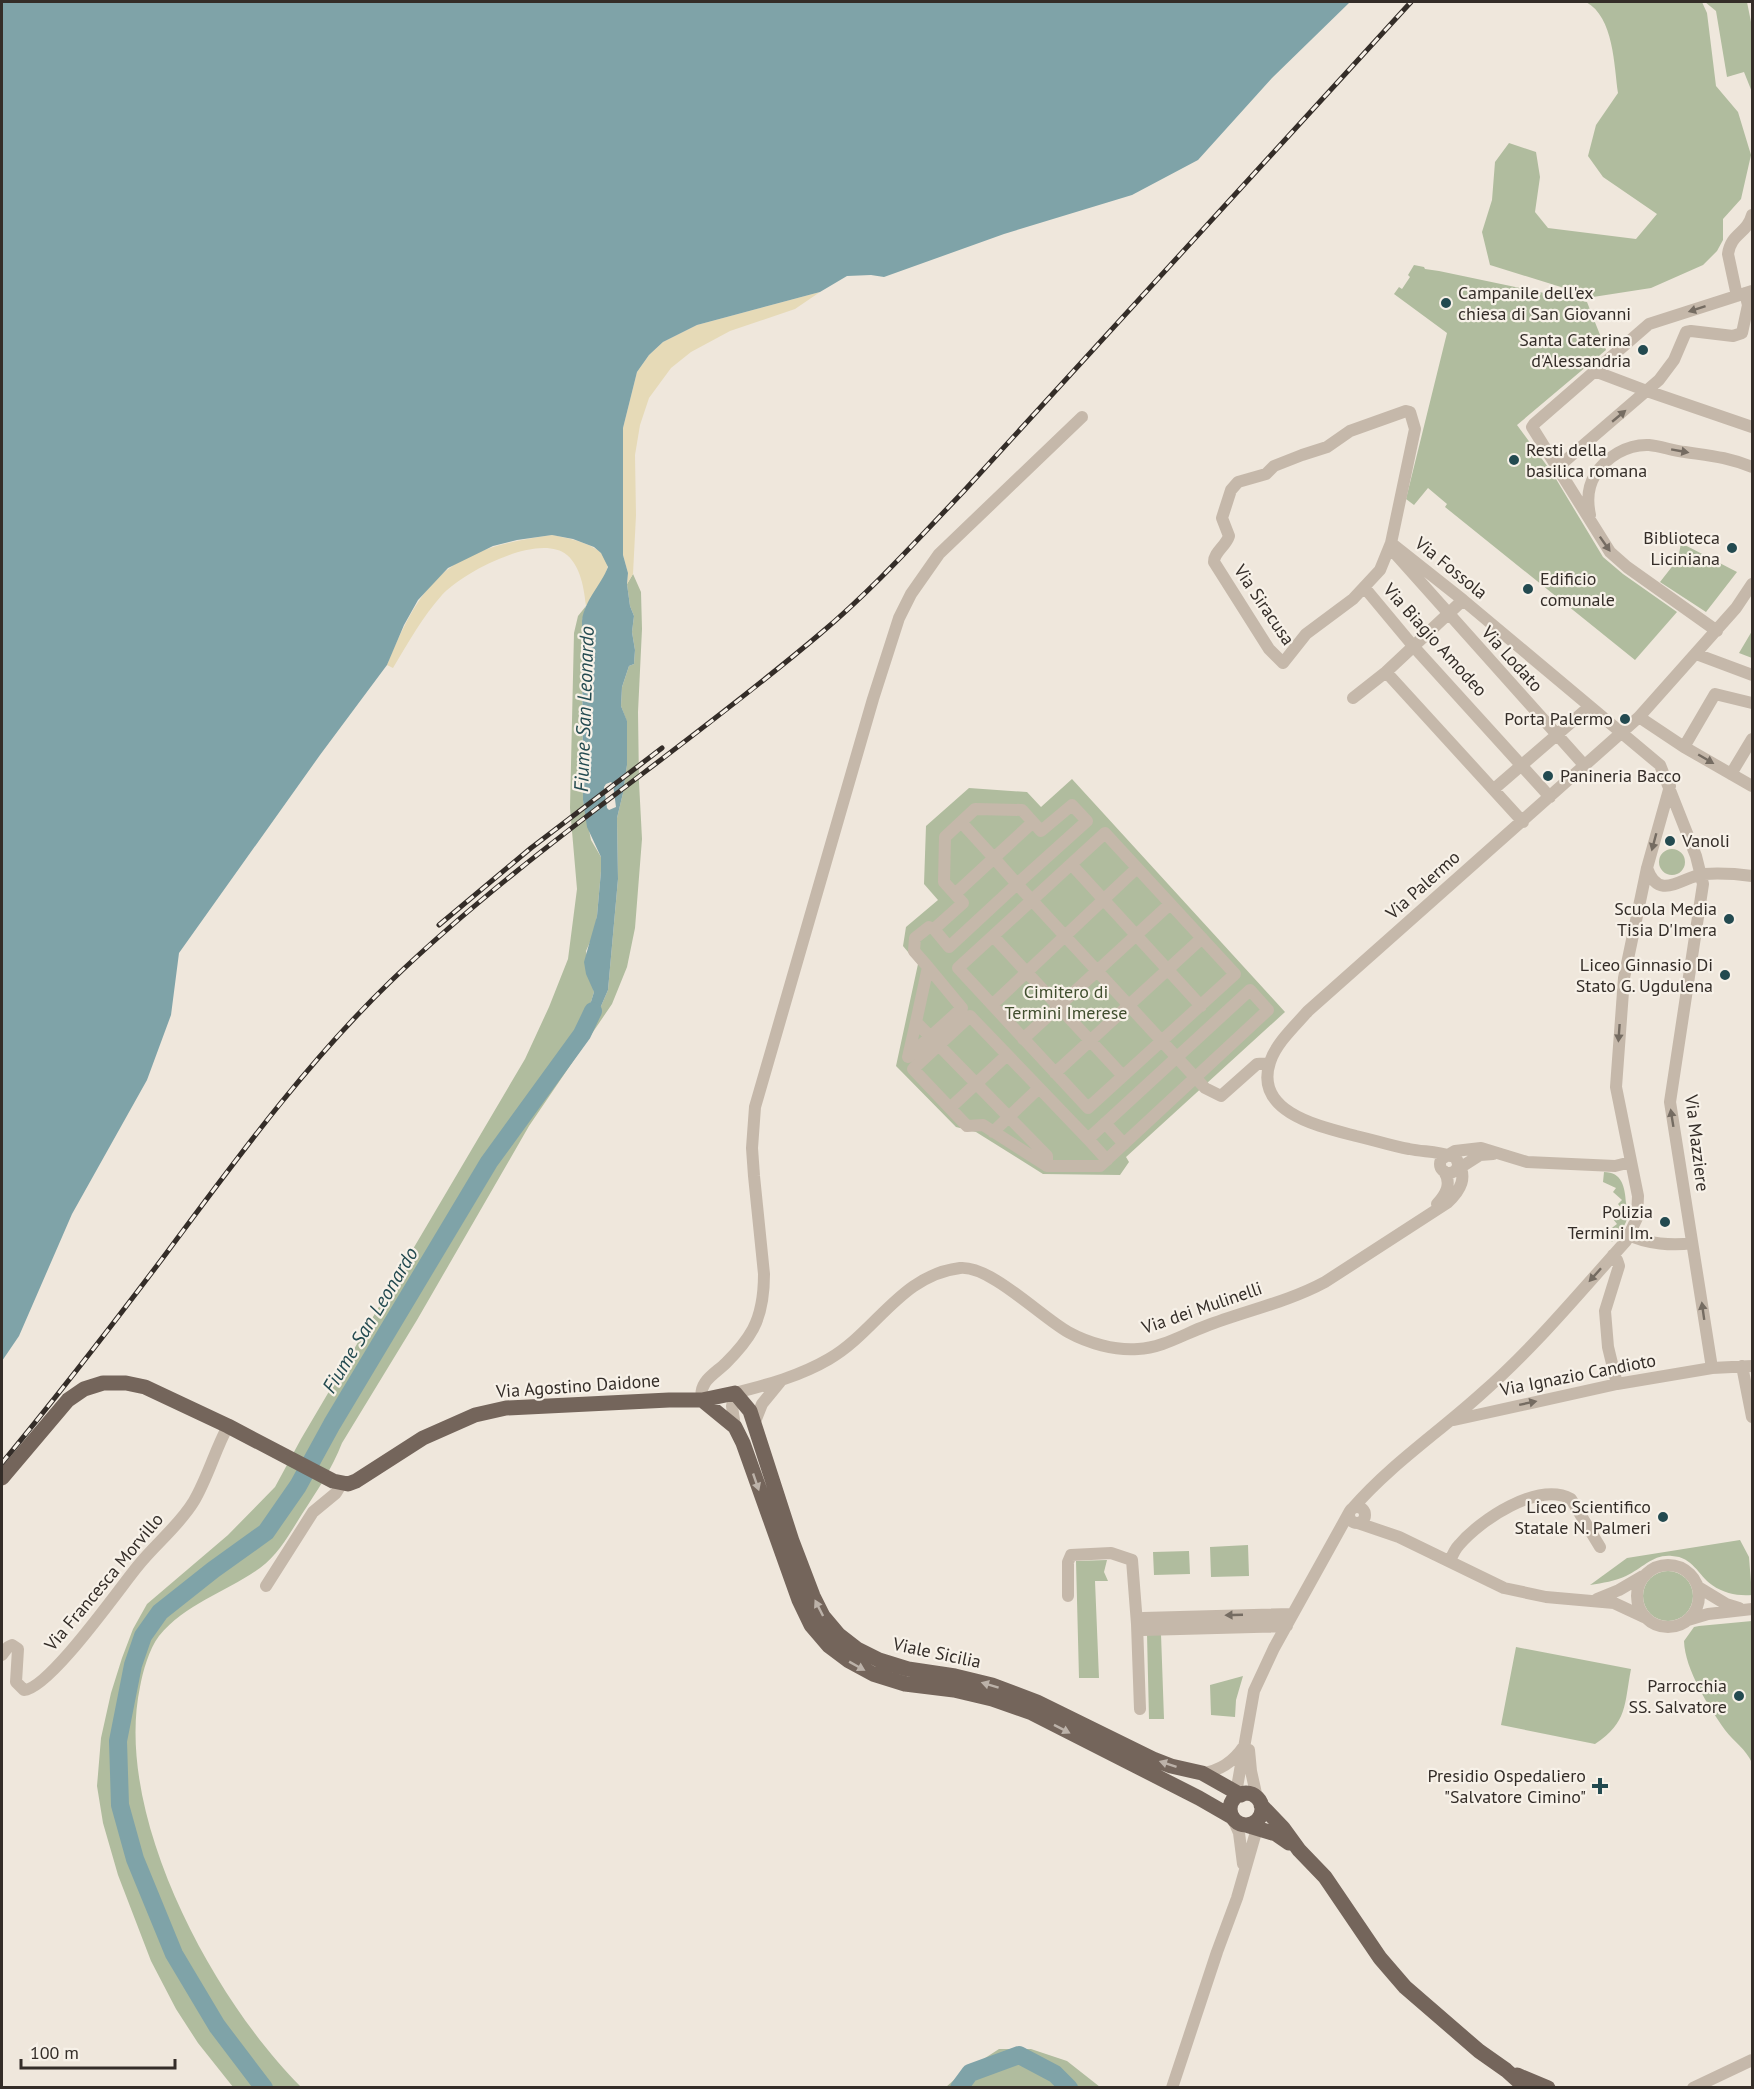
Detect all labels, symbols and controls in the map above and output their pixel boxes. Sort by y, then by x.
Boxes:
place label: Campanile dell'ex chiesa di San Giovanni [1458,281,1631,325]
marker: Campanile dell'ex chiesa di San Giovanni [1439,296,1453,310]
one-way arrow [1688,304,1706,314]
place label: Santa Caterina d'Alessandria [1519,328,1631,372]
marker: Santa Caterina d'Alessandria [1636,343,1650,357]
one-way arrow [1611,410,1626,423]
place label: Resti della basilica romana [1526,438,1647,482]
one-way arrow [1671,447,1690,456]
marker: Resti della basilica romana [1507,453,1521,467]
place label: Biblioteca Liciniana [1643,526,1720,570]
street label: Via Fossola [1410,531,1492,604]
one-way arrow [1599,536,1611,552]
marker: Biblioteca Liciniana [1725,541,1739,555]
street label: Via Siracusa [1228,559,1300,650]
place label: Edificio comunale [1540,567,1615,611]
street label: Via Biagio Amodeo [1378,578,1492,701]
marker: Edificio comunale [1521,582,1535,596]
street label: Via Lodato [1476,620,1548,696]
water label: Fiume San Leonardo [568,626,600,792]
place label: Porta Palermo [1504,707,1613,730]
marker: Porta Palermo [1618,712,1632,726]
one-way arrow [1698,754,1715,764]
place label: Panineria Bacco [1560,764,1681,787]
marker: Panineria Bacco [1541,769,1555,783]
place label: Vanoli [1681,829,1730,852]
one-way arrow [1649,833,1659,851]
marker: Vanoli [1663,834,1677,848]
street label: Via Palermo [1380,845,1465,925]
place label: Scuola Media Tisia D'Imera [1614,897,1717,941]
marker: Scuola Media Tisia D'Imera [1722,912,1736,926]
place label: Liceo Ginnasio Di Stato G. Ugdulena [1576,953,1713,997]
marker: Liceo Ginnasio Di Stato G. Ugdulena [1718,968,1732,982]
park label: Cimitero di Termini Imerese [1005,980,1127,1024]
one-way arrow [1615,1024,1624,1043]
street label: Via Mazziere [1680,1092,1715,1193]
one-way arrow [1668,1108,1677,1127]
place label: Polizia Termini Im. [1567,1200,1653,1244]
marker: Polizia Termini Im. [1658,1215,1672,1229]
water label: Fiume San Leonardo [316,1242,424,1398]
one-way arrow [1588,1267,1602,1282]
street label: Via dei Mulinelli [1138,1276,1265,1339]
one-way arrow [1698,1301,1707,1320]
street label: Via Ignazio Candioto [1497,1348,1658,1401]
street label: Via Agostino Daidone [494,1368,661,1403]
one-way arrow [1518,1398,1537,1407]
one-way arrow [752,1473,762,1491]
place label: Liceo Scientifico Statale N. Palmeri [1514,1495,1651,1539]
street label: Via Francesca Morvillo [39,1508,168,1656]
marker: Liceo Scientifico Statale N. Palmeri [1656,1510,1670,1524]
one-way arrow [814,1600,824,1617]
one-way arrow [1225,1610,1244,1620]
street label: Viale Sicilia [890,1632,983,1673]
one-way arrow [849,1661,866,1671]
place label: Parrocchia SS. Salvatore [1628,1674,1727,1718]
one-way arrow [981,1680,999,1689]
marker: Parrocchia SS. Salvatore [1732,1689,1746,1703]
one-way arrow [1054,1724,1071,1733]
one-way arrow [1159,1759,1177,1769]
place label: Presidio Ospedaliero "Salvatore Cimino" [1428,1764,1586,1808]
marker: Presidio Ospedaliero "Salvatore Cimino" [1591,1777,1609,1795]
scale bar [21,2032,176,2070]
text: 100 m [30,2041,79,2064]

